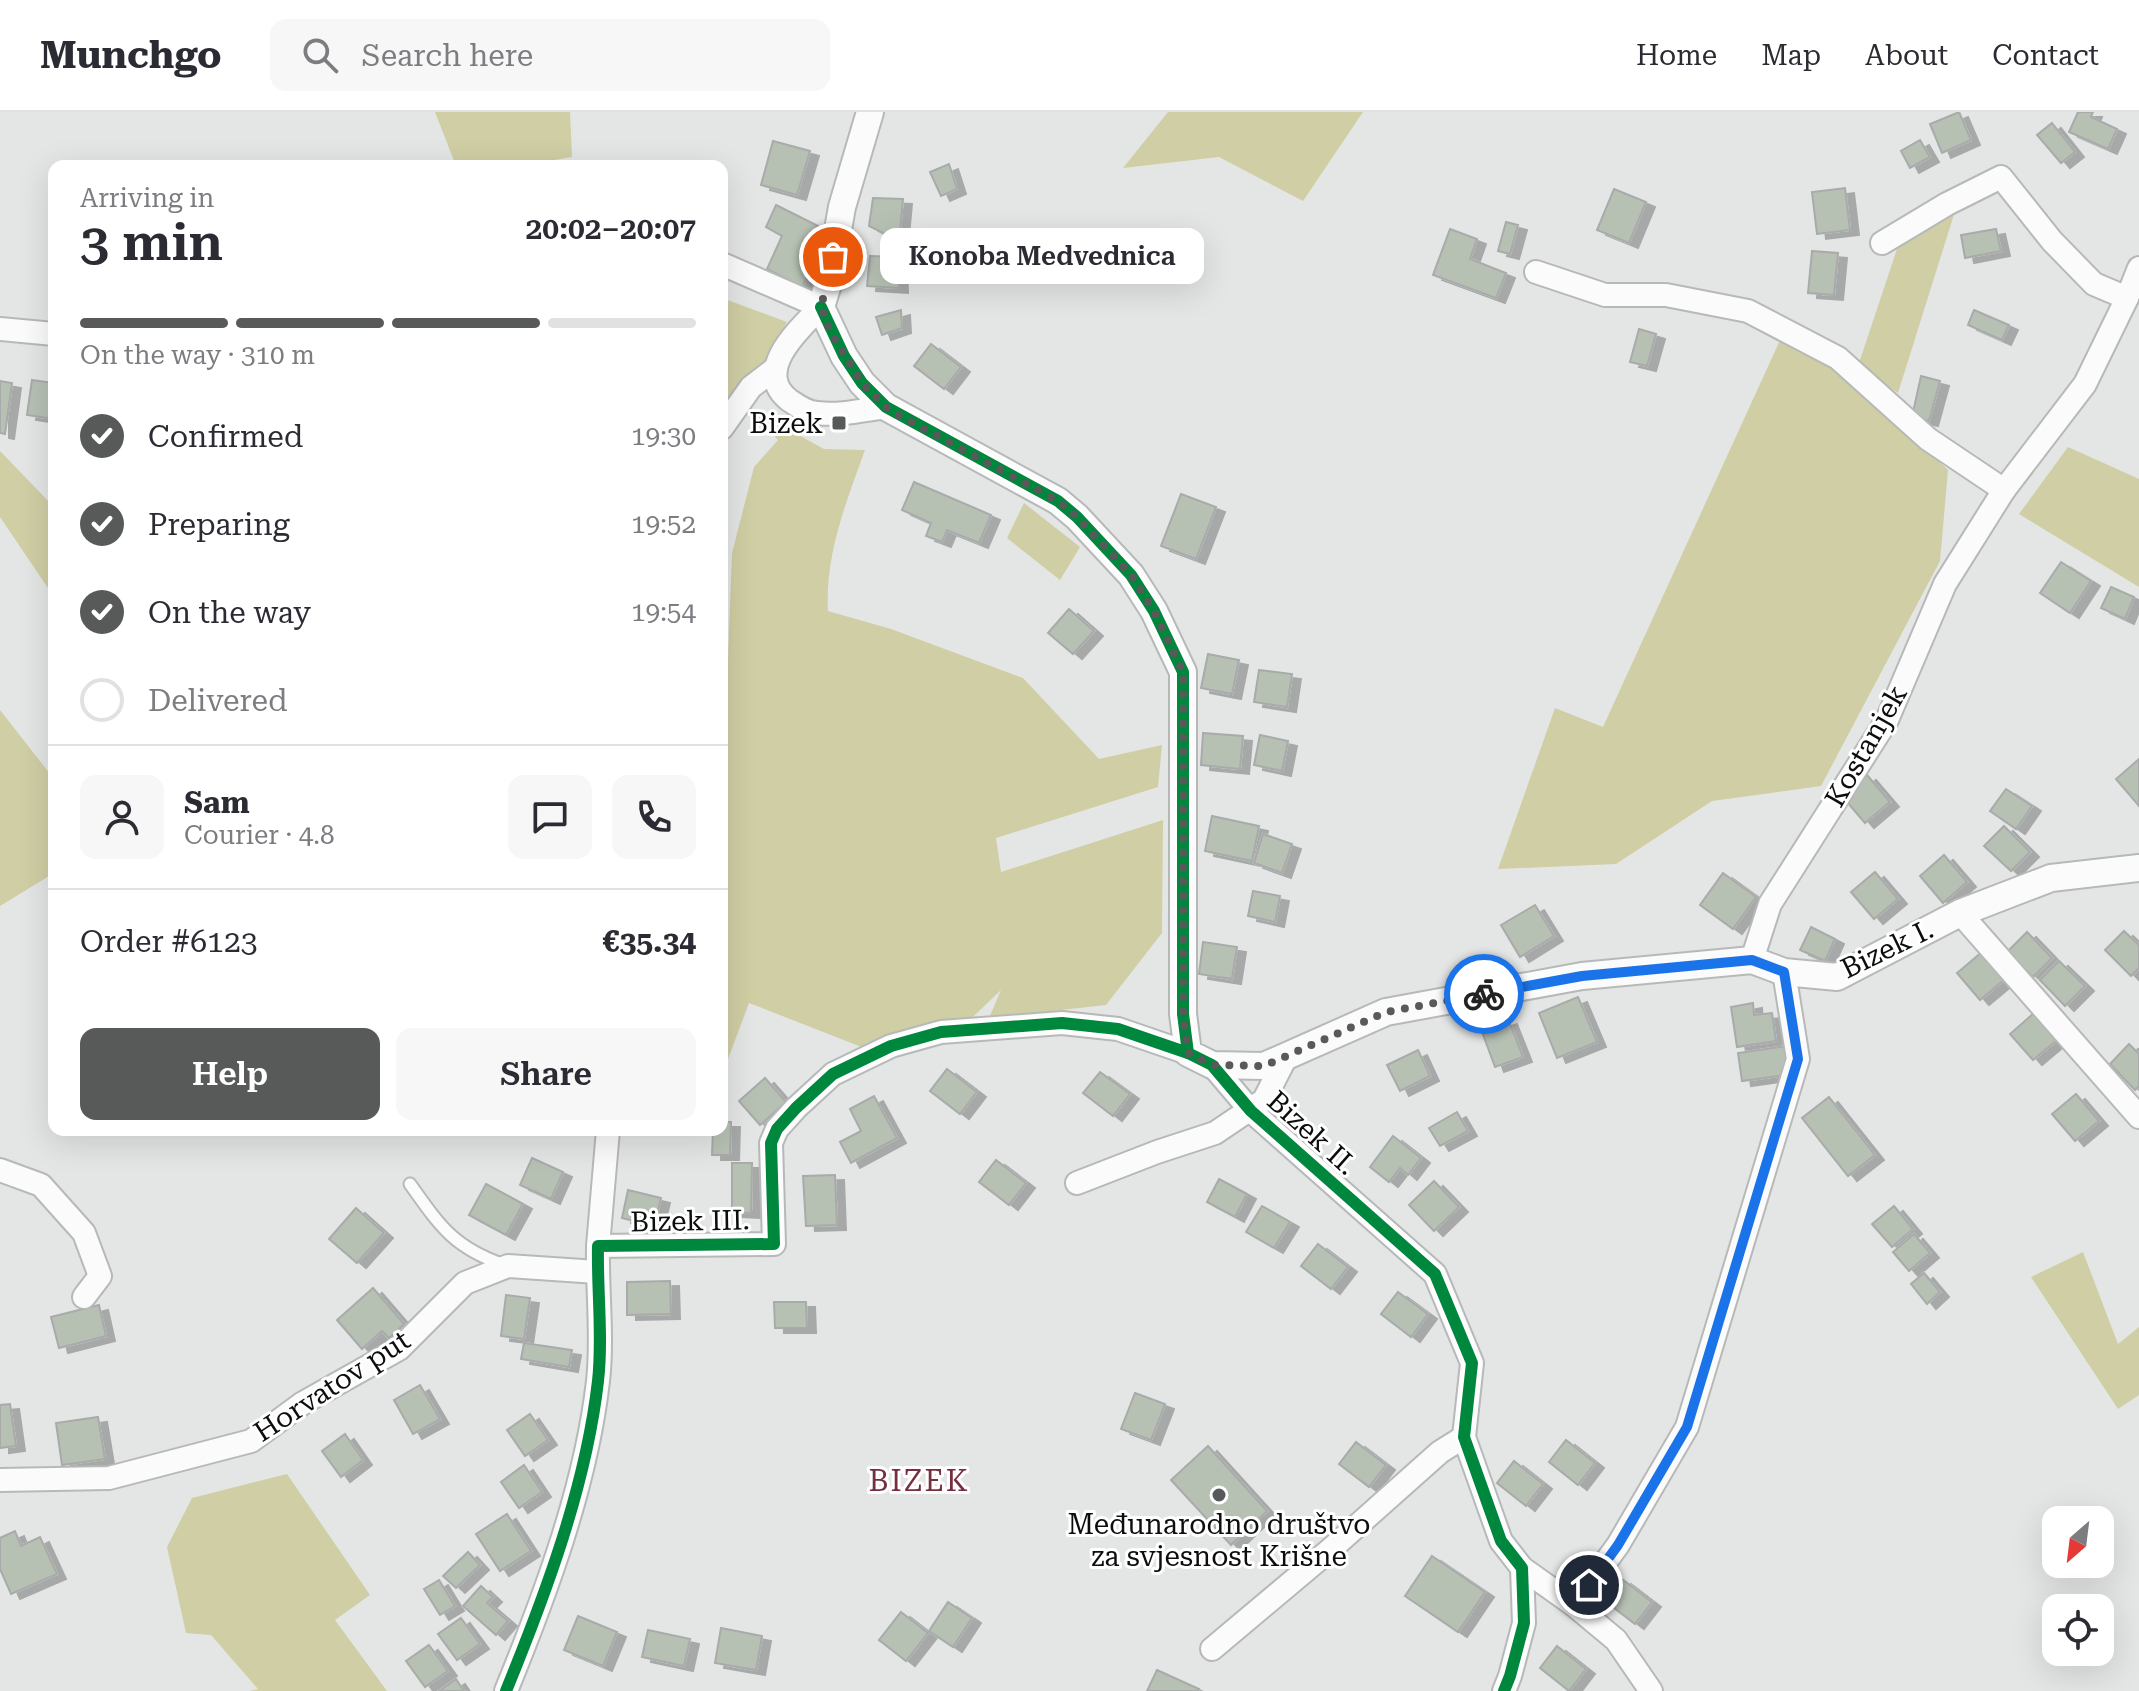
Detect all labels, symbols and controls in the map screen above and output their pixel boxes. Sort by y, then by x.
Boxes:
search box [270,19,830,91]
text: Munchgo [40,33,222,77]
icon: search [298,33,342,77]
text: Search here [362,38,533,73]
text: Home [1636,39,1717,72]
text: Map [1761,39,1821,72]
text: About [1865,39,1948,72]
text: Contact [1992,39,2099,72]
text: Arriving in [80,183,214,213]
text: 20:02–20:07 [526,211,696,246]
text: 3 min [80,212,223,273]
pin [799,223,867,291]
callout: Konoba Medvednica [881,229,1205,285]
icon: bag [811,235,855,279]
text: Konoba Medvednica [908,241,1176,271]
text: On the way · 310 m [80,340,315,370]
place label: Bizek [749,407,823,440]
icon: check [80,414,124,458]
marker: Bizek [830,414,848,432]
text: Confirmed [148,419,303,454]
text: 19:30 [631,421,696,451]
icon: check [80,502,124,546]
text: Preparing [148,507,290,542]
text: 19:52 [631,509,696,539]
icon: check [80,590,124,634]
text: On the way [148,595,311,630]
text: 19:54 [631,597,696,627]
street label: Kostanjek [1818,679,1914,813]
text: Delivered [148,683,287,718]
button: person [80,775,164,859]
button: chat [508,775,592,859]
button: phone [612,775,696,859]
text: Sam [184,785,250,820]
text: Courier · 4.8 [184,820,334,850]
street label: Bizek I. [1836,913,1938,985]
text: Order #6123 [80,924,258,959]
text: €35.34 [603,924,696,959]
courier [1444,954,1524,1034]
icon: bike [1462,972,1506,1016]
button: Help [80,1028,380,1120]
button: Share [396,1028,696,1120]
street label: Bizek II. [1260,1084,1364,1182]
street label: Bizek III. [630,1203,750,1239]
street label: Horvatov put [248,1323,416,1449]
district label: BIZEK [868,1463,970,1498]
marker: Međunarodno društvo za svjesnost Krišne [1210,1486,1228,1504]
north arrow [2042,1506,2114,1578]
map controls [2042,1506,2114,1666]
place label: Međunarodno društvo za svjesnost Krišne [1067,1508,1371,1573]
pin [1555,1551,1623,1619]
icon: home [1567,1563,1611,1607]
button: locate [2042,1594,2114,1666]

